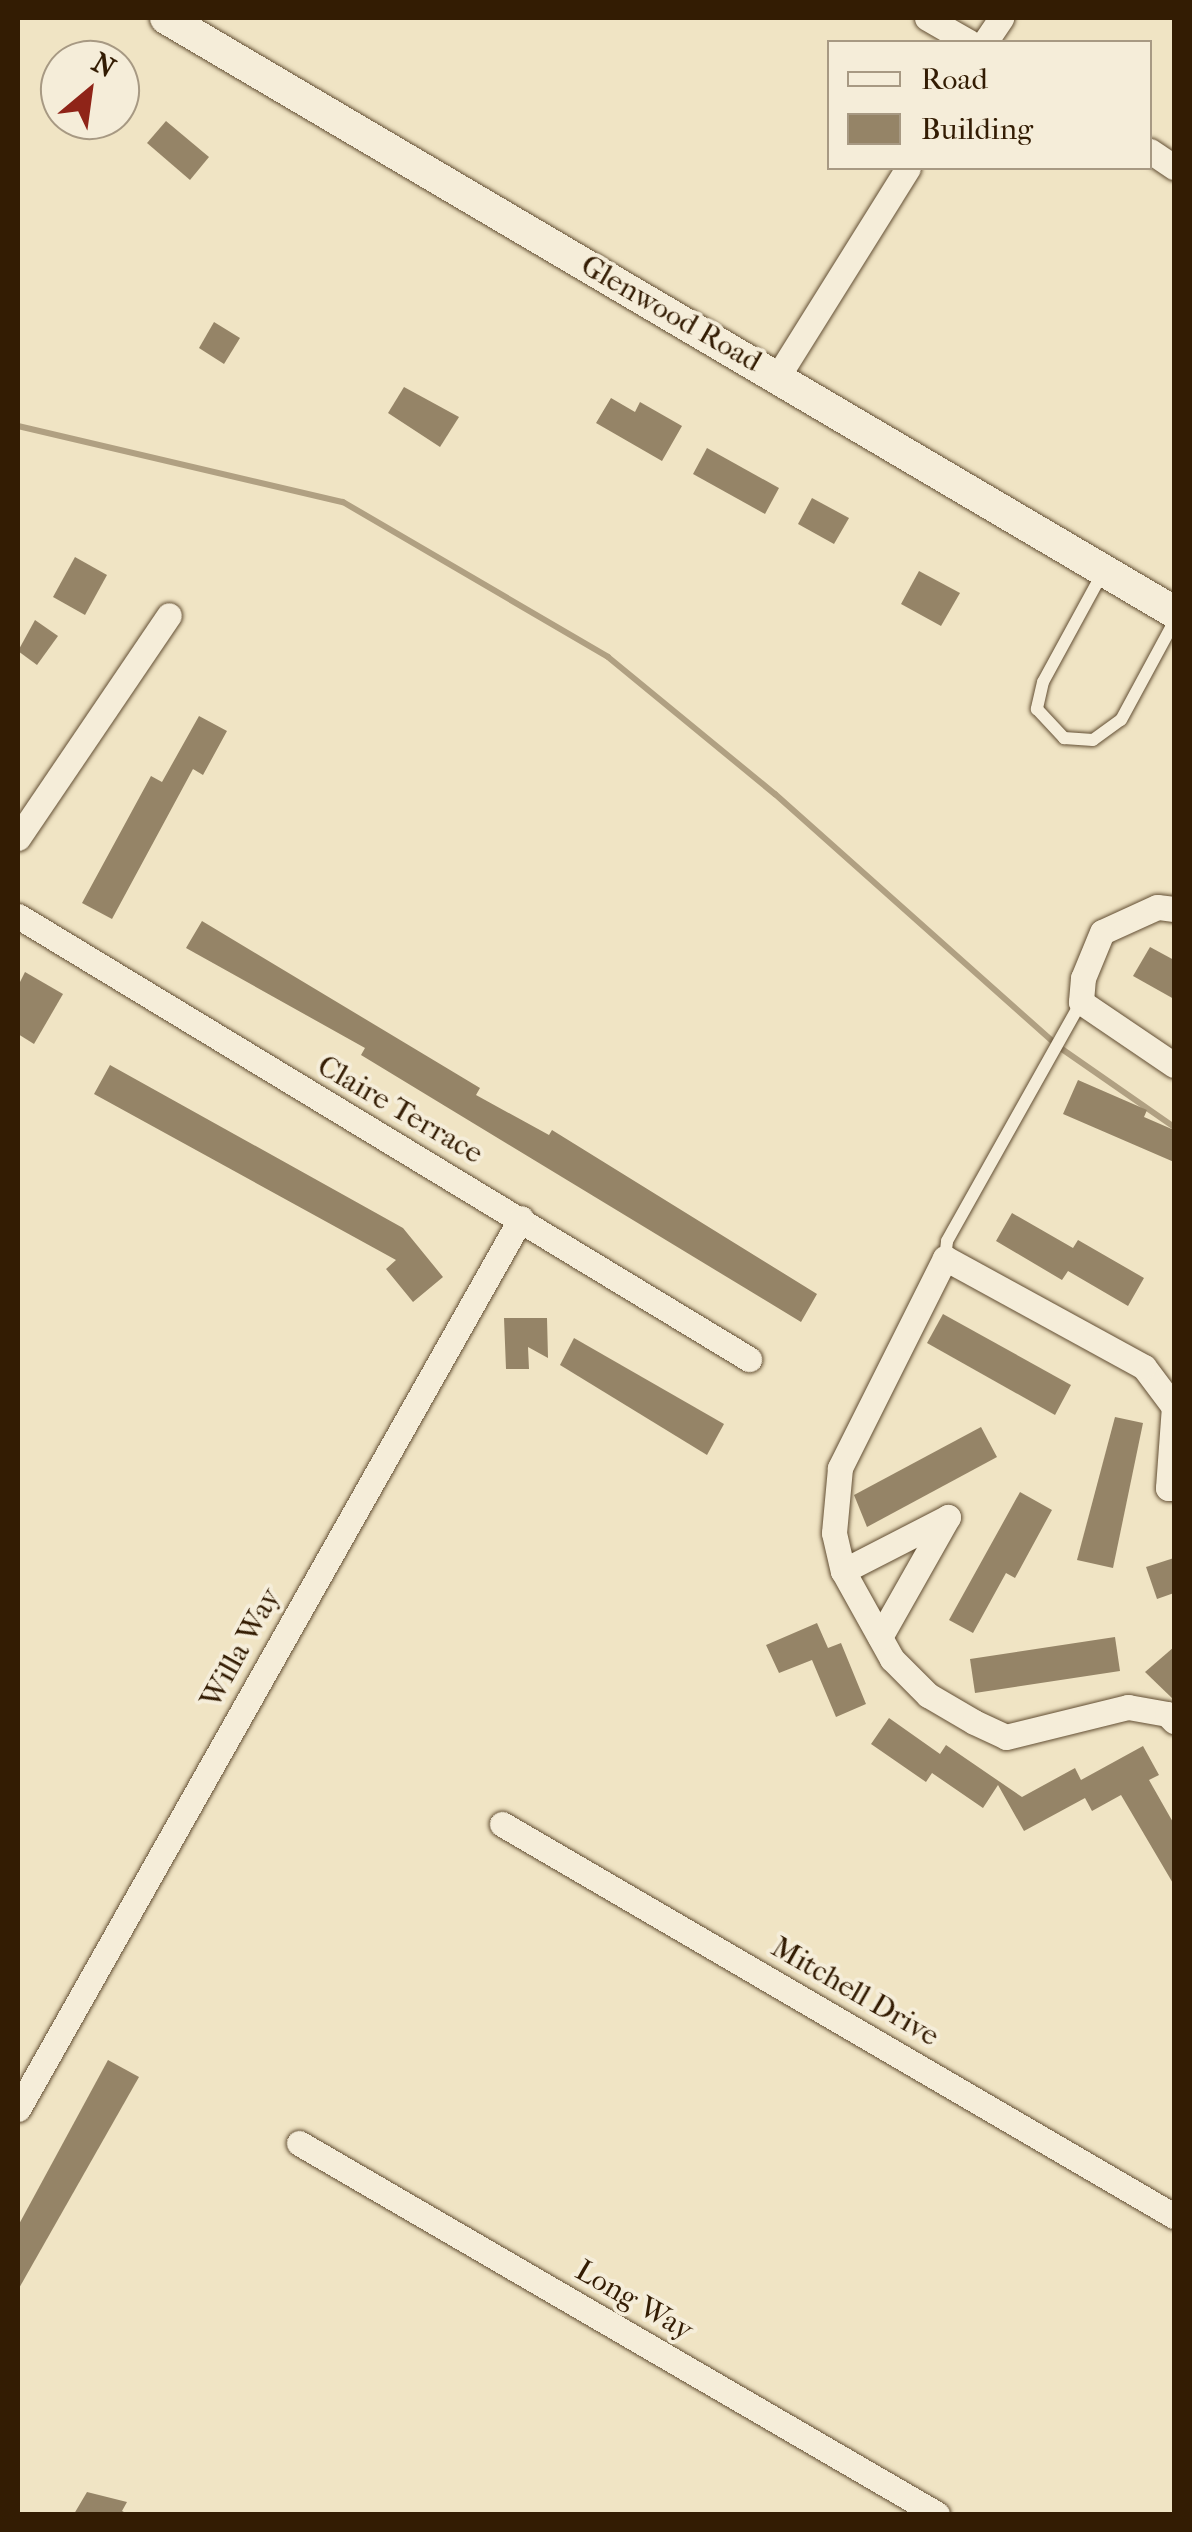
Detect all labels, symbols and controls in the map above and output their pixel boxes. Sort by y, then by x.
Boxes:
north arrow [40,40,140,140]
legend [827,40,1152,170]
text: N [87,45,121,85]
text: Road [921,62,988,97]
text: Building [921,112,1033,147]
street label: Glenwood Road [574,248,768,380]
street label: Claire Terrace [311,1048,489,1172]
street label: Willa Way [193,1582,289,1714]
street label: Mitchell Drive [765,1929,945,2055]
street label: Long Way [569,2253,699,2349]

